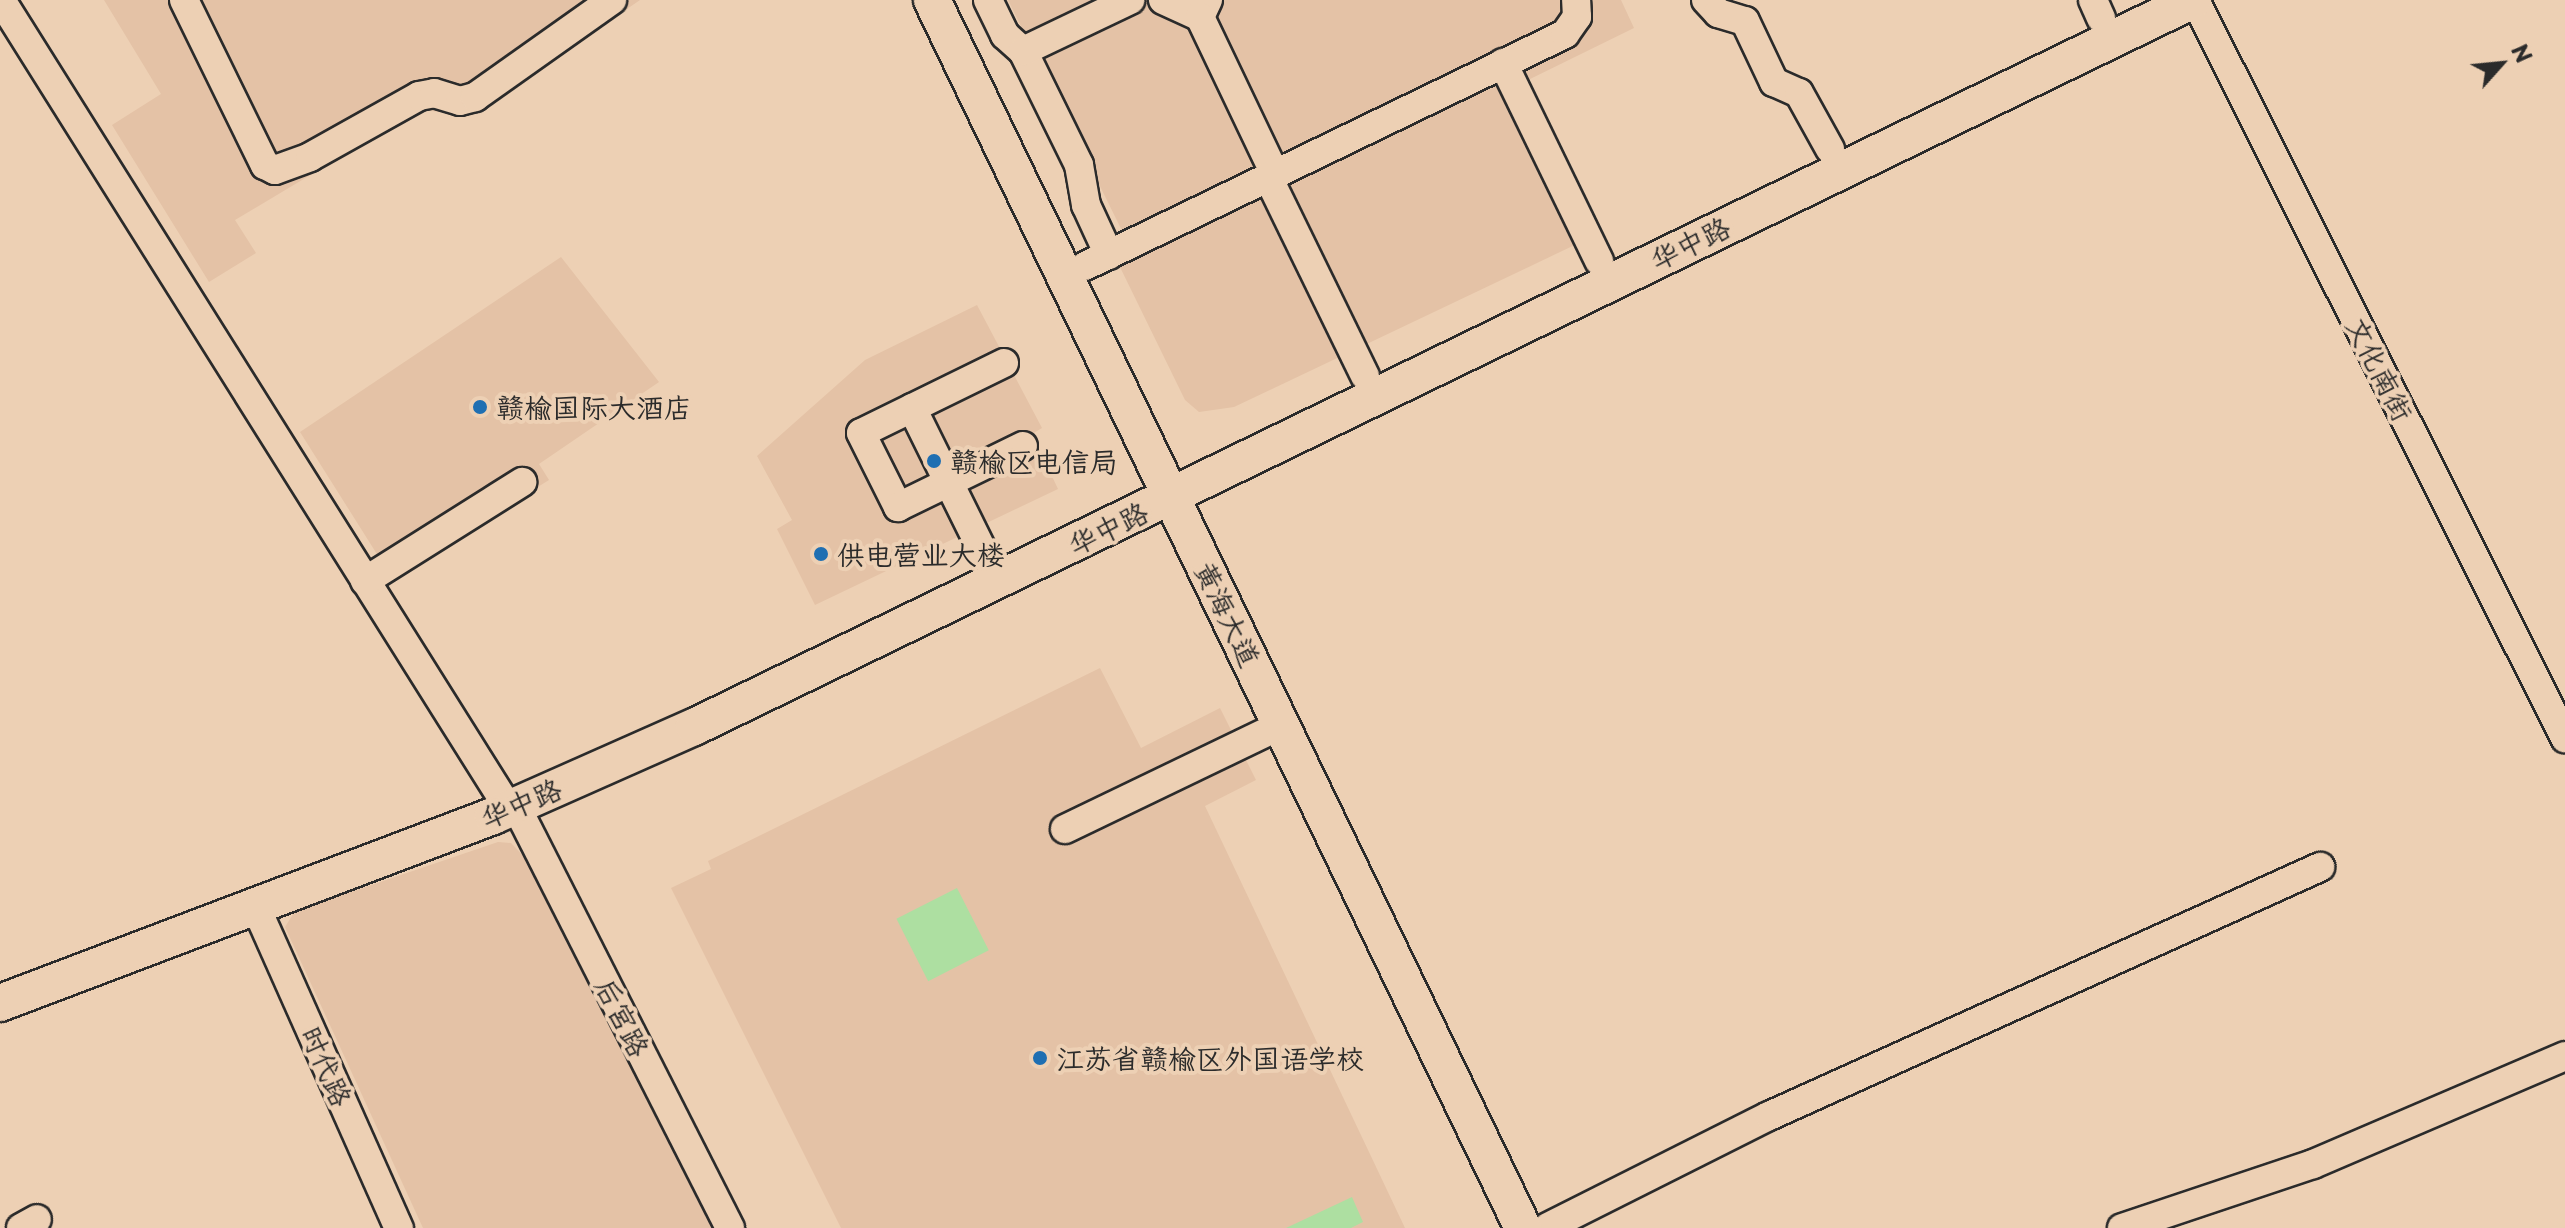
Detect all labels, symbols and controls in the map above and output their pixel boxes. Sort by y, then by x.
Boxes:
north arrow [2461,24,2541,104]
text: N [2504,38,2541,68]
street label: 华中路 [1645,209,1735,277]
street label: 文化南街 [2340,311,2420,427]
place label: 赣榆国际大酒店 [496,390,692,424]
marker: 赣榆国际大酒店 [471,398,489,416]
place label: 赣榆区电信局 [950,444,1118,478]
marker: 赣榆区电信局 [925,452,943,470]
street label: 华中路 [1063,494,1153,562]
place label: 供电营业大楼 [837,537,1005,571]
marker: 供电营业大楼 [812,545,830,563]
street label: 黄海大道 [1188,556,1268,672]
street label: 华中路 [476,771,566,835]
street label: 后宫路 [589,972,657,1062]
street label: 时代路 [295,1021,359,1111]
place label: 江苏省赣榆区外国语学校 [1056,1041,1364,1075]
marker: 江苏省赣榆区外国语学校 [1031,1049,1049,1067]

